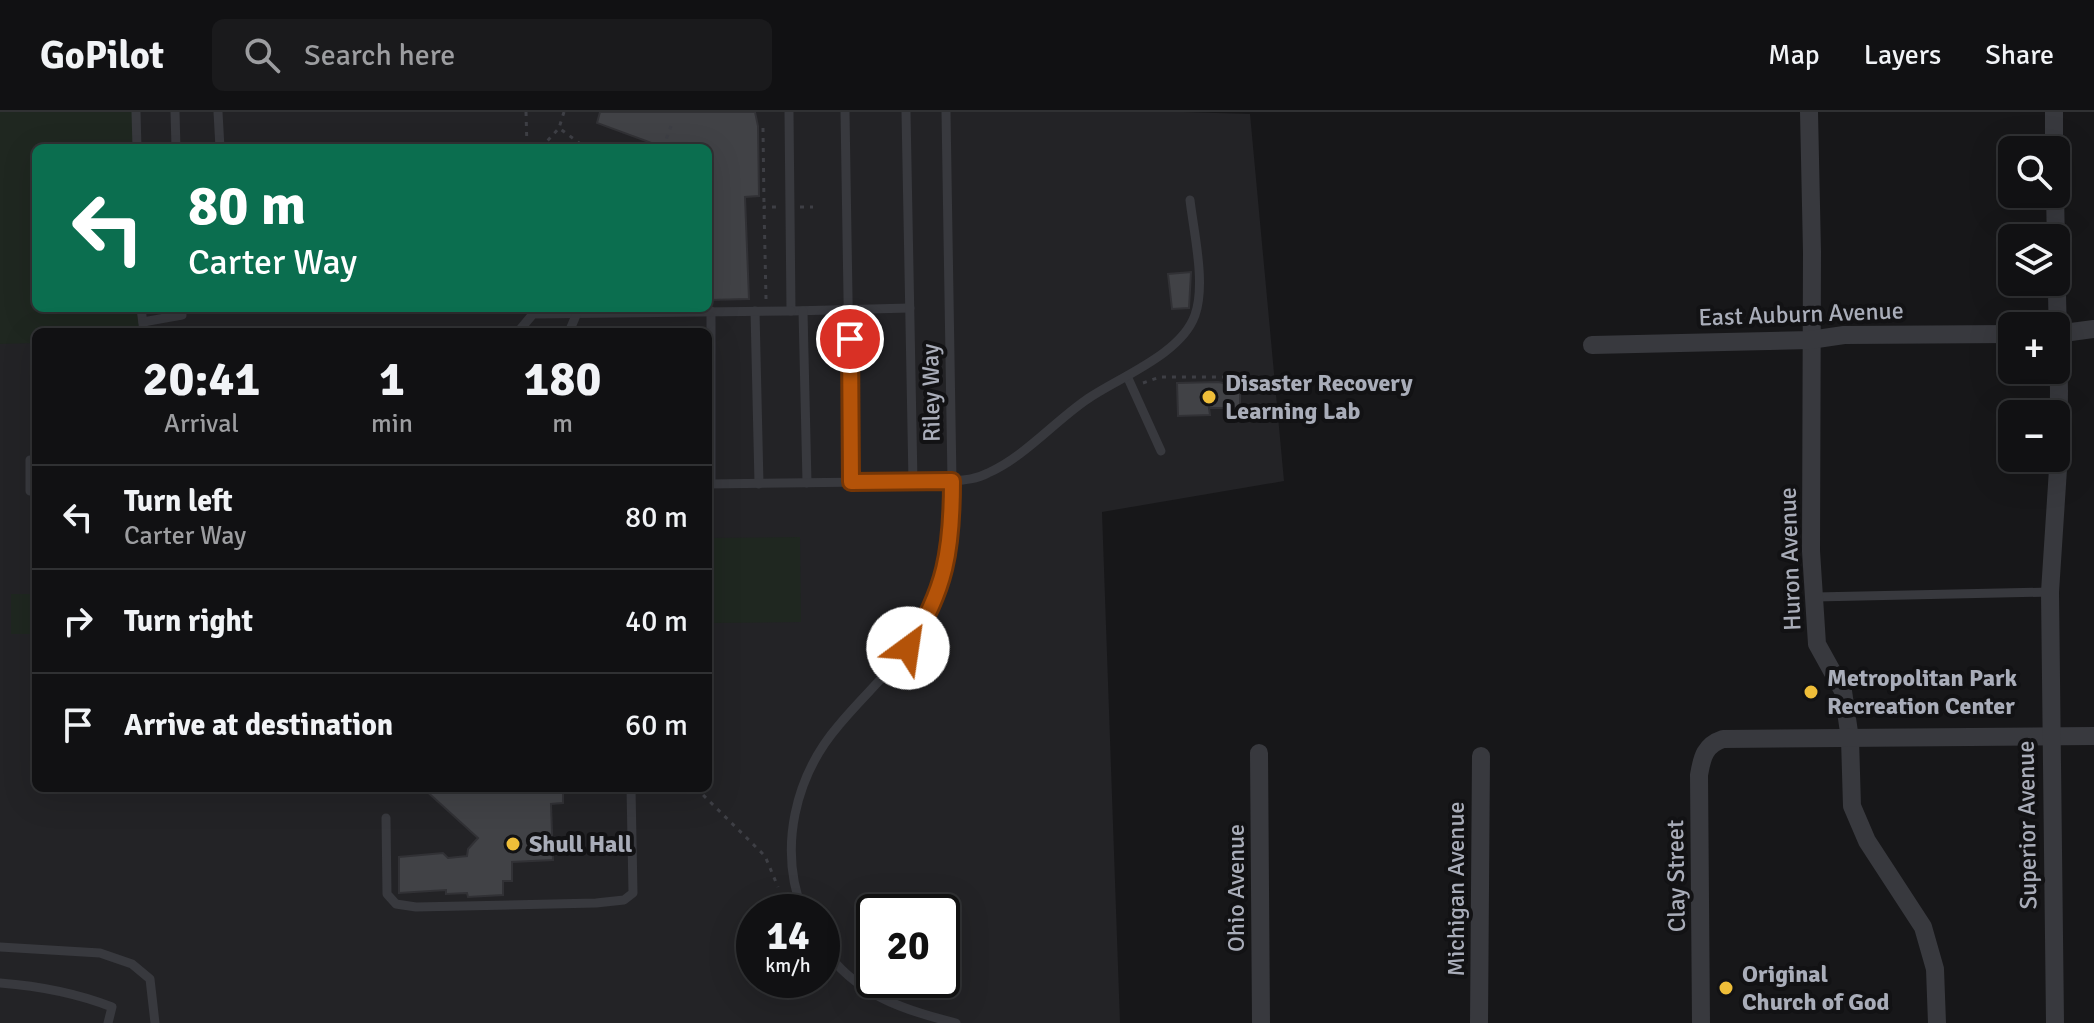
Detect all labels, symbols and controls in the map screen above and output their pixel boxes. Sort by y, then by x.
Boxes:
search box [212,19,772,91]
text: GoPilot [40,32,164,79]
icon: search [240,33,284,77]
text: Search here [304,37,455,74]
text: Map [1768,38,1820,72]
text: Layers [1864,38,1941,72]
text: Share [1985,38,2054,72]
map controls [1998,136,2070,472]
button: search [1998,136,2070,208]
text: 80 m [188,171,306,240]
icon: left [56,176,160,280]
button: layers [1998,224,2070,296]
text: Carter Way [188,240,357,285]
street label: East Auburn Avenue [1698,295,1904,333]
pin [816,305,884,373]
button: + [1998,312,2070,384]
icon: arrive [828,317,872,361]
street label: Riley Way [915,343,947,443]
text: 20:41 [143,350,260,409]
text: 1 [379,350,405,409]
text: 180 [524,350,601,409]
place label: Disaster Recovery Learning Lab [1225,368,1413,426]
marker: Disaster Recovery Learning Lab [1200,388,1218,406]
button: − [1998,400,2070,472]
text: Arrival [164,408,239,440]
text: min [371,408,413,440]
text: m [552,408,573,440]
text: Turn left [124,483,233,520]
street label: Huron Avenue [1773,487,1807,631]
icon: left [56,495,100,539]
text: 80 m [625,499,688,536]
text: Carter Way [124,520,246,552]
icon: right [56,599,100,643]
text: Turn right [124,603,253,640]
text: 40 m [625,603,688,640]
position arrow [866,606,950,690]
place label: Metropolitan Park Recreation Center [1827,663,2017,721]
marker: Metropolitan Park Recreation Center [1802,683,1820,701]
icon: arrive [56,703,100,747]
text: Arrive at destination [124,707,393,744]
text: 60 m [625,707,688,744]
street label: Superior Avenue [2011,740,2043,910]
street label: Michigan Avenue [1441,801,1471,977]
street label: Clay Street [1660,820,1692,932]
street label: Ohio Avenue [1221,824,1251,952]
place label: Shull Hall [529,829,633,859]
marker: Shull Hall [504,835,522,853]
speed limit sign: 20 [856,894,960,998]
text: 14 [766,911,810,961]
text: km/h [765,953,811,978]
place label: Original Church of God [1742,959,1889,1017]
marker: Original Church of God [1717,979,1735,997]

